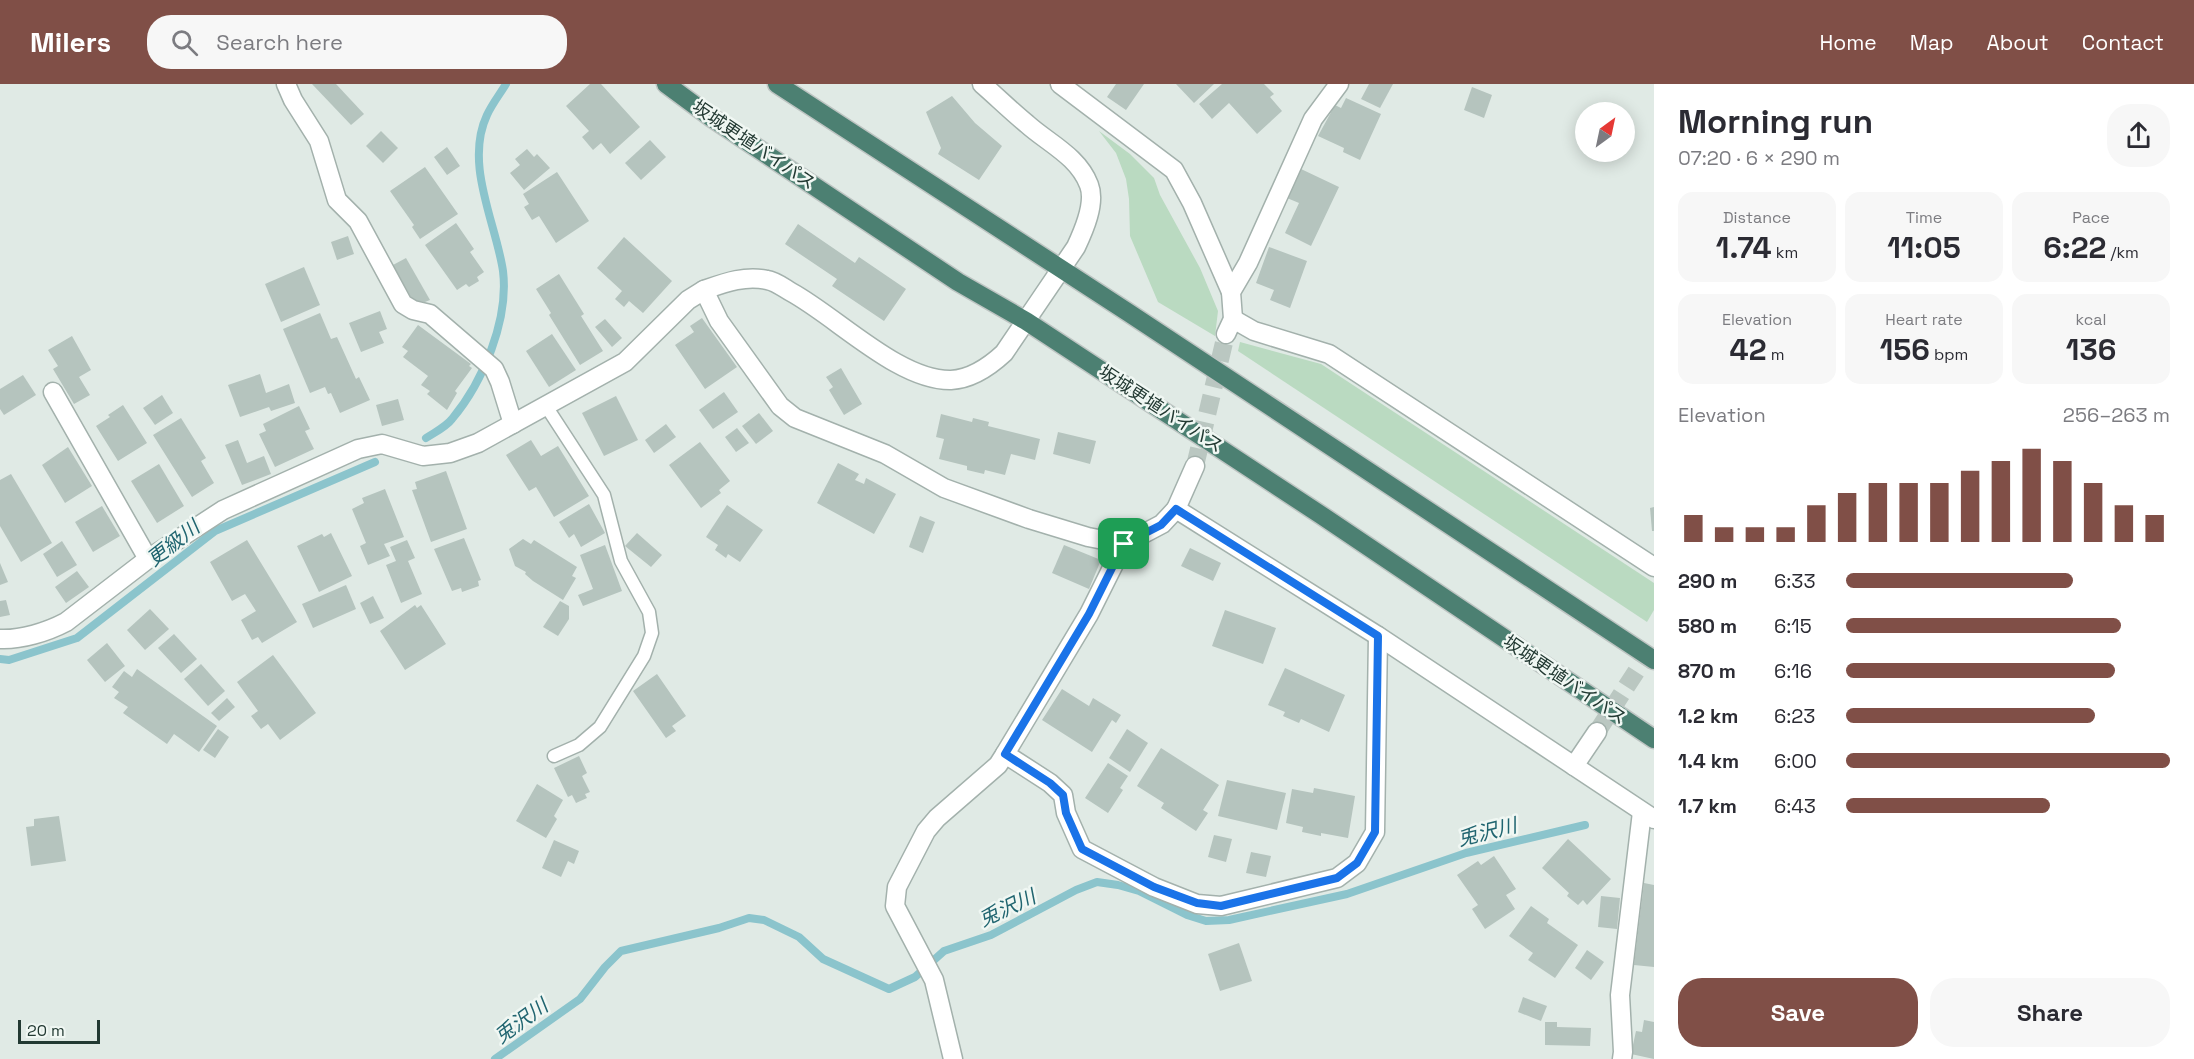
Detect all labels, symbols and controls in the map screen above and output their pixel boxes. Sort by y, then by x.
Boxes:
search box [147,15,567,69]
text: Milers [30,24,111,60]
icon: search [168,26,201,59]
text: Search here [216,28,343,56]
text: Home [1819,29,1877,56]
text: Map [1910,29,1954,56]
text: About [1987,29,2049,56]
text: Contact [2082,29,2164,56]
street label: 坂城更埴バイパス [688,95,820,194]
text: Morning run [1678,101,1873,143]
north arrow [1575,102,1635,162]
map controls [1575,102,1635,162]
button: share [2107,104,2170,167]
text: 07:20 · 6 × 290 m [1678,145,1840,171]
text: Distance [1723,207,1791,228]
text: Time [1906,207,1942,228]
text: Pace [2072,207,2110,228]
text: 1.74 [1716,228,1772,267]
text: 11:05 [1887,228,1961,267]
text: 6:22 [2043,228,2106,267]
text: km [1772,242,1798,263]
text: /km [2106,242,2139,263]
text: Elevation [1722,309,1792,330]
text: Heart rate [1885,309,1963,330]
text: kcal [2076,309,2106,330]
text: 42 [1730,330,1767,369]
text: 156 [1880,330,1930,369]
text: 136 [2066,330,2116,369]
text: m [1767,344,1784,365]
text: bpm [1930,344,1968,365]
street label: 坂城更埴バイパス [1095,360,1228,457]
text: Elevation [1678,402,1766,428]
text: 256–263 m [2063,402,2170,428]
water label: 更級川 [141,513,206,572]
pin [1098,518,1149,569]
icon: arrive [1107,527,1140,560]
text: 290 m [1678,568,1737,594]
text: 6:33 [1774,568,1815,594]
text: 580 m [1678,613,1737,639]
text: 6:15 [1774,613,1812,639]
street label: 坂城更埴バイパス [1499,630,1631,729]
text: 870 m [1678,658,1736,684]
text: 6:16 [1774,658,1812,684]
text: 1.2 km [1678,703,1738,729]
text: 6:23 [1774,703,1815,729]
text: 1.4 km [1678,748,1739,774]
text: 6:00 [1774,748,1817,774]
text: 1.7 km [1678,793,1737,819]
text: 6:43 [1774,793,1816,819]
water label: 兎沢川 [1455,812,1521,852]
water label: 兎沢川 [974,883,1041,932]
button: Save [1678,978,1918,1047]
button: Share [1930,978,2170,1047]
water label: 兎沢川 [489,992,555,1049]
scale bar [18,1017,100,1044]
text: 20 m [27,1020,65,1041]

